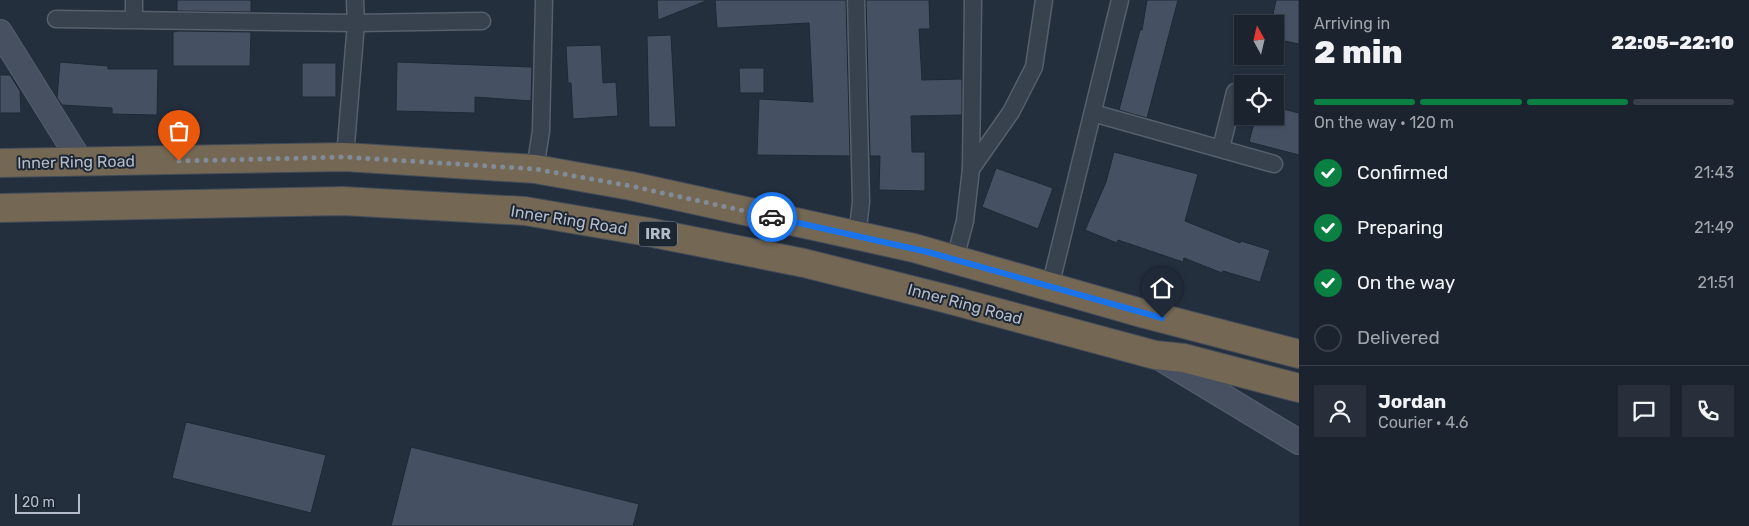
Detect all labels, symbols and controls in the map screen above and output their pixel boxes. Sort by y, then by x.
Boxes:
text: Arriving in [1314,14,1390,33]
north arrow [1234,15,1284,65]
map controls [1234,15,1284,125]
text: 22:05–22:10 [1611,31,1734,54]
text: 2 min [1314,33,1403,71]
button: locate [1234,75,1284,125]
pin [158,110,200,161]
text: On the way · 120 m [1314,113,1454,132]
icon: bag [165,117,193,145]
street label: Inner Ring Road [17,151,135,173]
icon: check [1314,159,1342,187]
text: Confirmed [1357,161,1448,184]
text: 21:43 [1694,163,1734,182]
courier [747,192,797,242]
street label: Inner Ring Road [509,201,629,239]
icon: car [758,203,786,231]
icon: check [1314,214,1342,242]
text: Preparing [1357,216,1443,239]
text: 21:49 [1694,218,1734,237]
road number: IRR [639,222,677,246]
pin [1141,267,1183,318]
icon: check [1314,269,1342,297]
text: On the way [1357,271,1455,294]
text: 21:51 [1698,273,1734,292]
icon: home [1148,274,1176,302]
street label: Inner Ring Road [906,280,1024,328]
text: Delivered [1357,326,1440,349]
button: person [1314,385,1366,437]
button: chat [1618,385,1670,437]
button: phone [1682,385,1734,437]
text: Jordan [1378,390,1446,413]
text: Courier · 4.6 [1378,413,1468,432]
scale bar [15,491,80,514]
text: 20 m [22,494,55,511]

